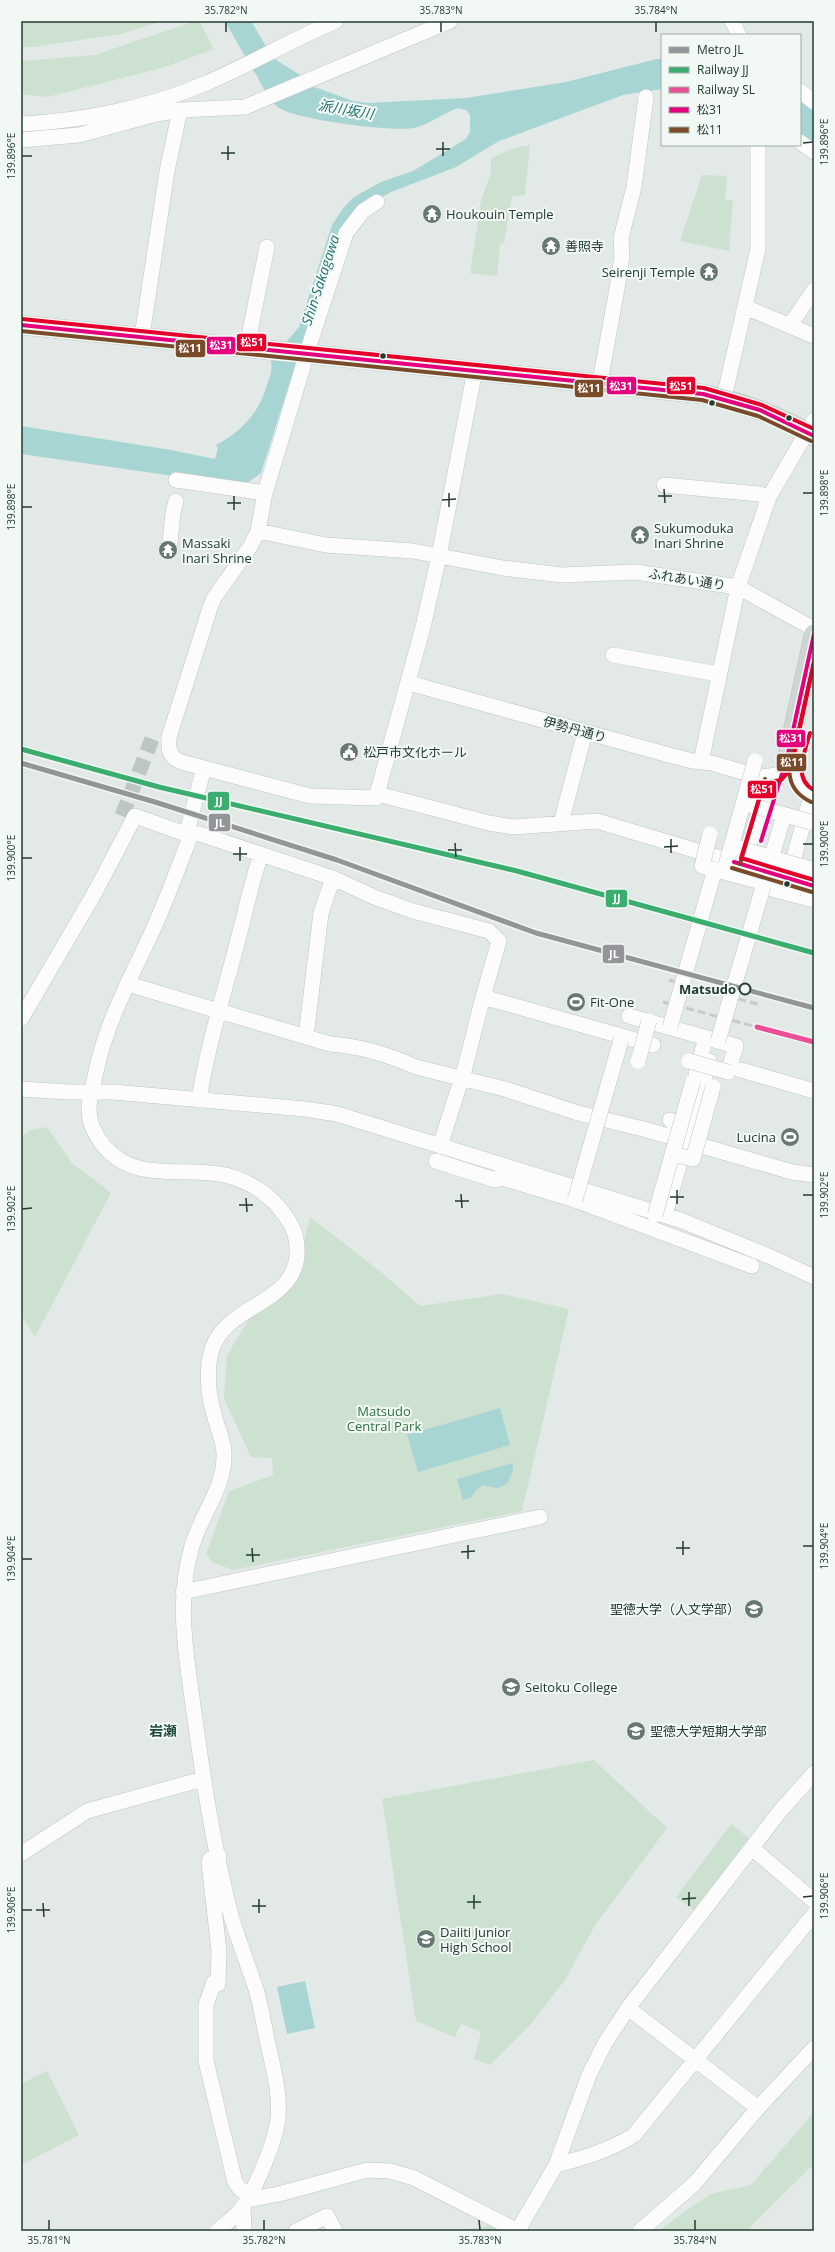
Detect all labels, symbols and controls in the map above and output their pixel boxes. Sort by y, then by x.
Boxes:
text: 35.782°N [204,3,248,17]
text: 35.783°N [419,3,463,17]
text: 35.784°N [634,3,678,17]
legend [661,34,801,146]
text: Metro JL [697,41,744,58]
text: Railway JJ [697,61,749,78]
text: Railway SL [697,81,755,98]
water label: 派川坂川 [317,95,377,124]
text: 松31 [697,101,723,118]
text: 139.896°E [817,119,831,165]
text: 松11 [697,121,723,138]
text: 139.896°E [4,133,18,179]
temple icon: Houkouin Temple [421,203,443,225]
place label: Houkouin Temple [446,205,554,223]
water label: Shin-Sakagawa [296,232,344,328]
temple icon: 善照寺 [540,235,562,257]
place label: 善照寺 [565,237,604,255]
temple icon: Seirenji Temple [698,261,720,283]
place label: Seirenji Temple [602,263,695,281]
line badge: 松51 [236,333,267,352]
text: 松51 [240,334,264,349]
line badge: 松31 [206,336,236,355]
text: 松31 [209,337,233,352]
line badge: 松11 [175,339,206,358]
text: 松11 [178,340,202,355]
unlabelled marker [378,351,388,361]
line badge: 松31 [606,376,637,395]
line badge: 松51 [666,376,696,395]
text: 松31 [609,378,633,393]
text: 松51 [669,378,693,393]
line badge: 松11 [574,379,604,398]
text: 松11 [577,380,601,395]
unlabelled marker [707,398,717,408]
unlabelled marker [784,413,794,423]
text: 139.898°E [817,470,831,516]
text: 139.898°E [4,484,18,530]
place label: Sukumoduka Inari Shrine [654,519,734,552]
temple icon: Sukumoduka Inari Shrine [629,524,651,546]
place label: Massaki Inari Shrine [182,534,252,567]
temple icon: Massaki Inari Shrine [157,539,179,561]
street label: ふれあい通り [647,564,727,594]
street label: 伊勢丹通り [541,712,609,746]
line badge: 松31 [776,729,806,748]
text: 松31 [779,730,803,745]
public building icon: 松戸市文化ホール [338,741,360,763]
place label: 松戸市文化ホール [363,743,467,761]
line badge: 松11 [776,753,807,772]
text: 松11 [780,754,804,769]
line badge: 松51 [747,780,777,799]
text: 松51 [750,781,774,796]
line badge: JJ [207,791,230,811]
text: JJ [214,793,223,808]
line badge: JL [208,813,231,832]
text: JL [214,815,225,830]
text: 139.900°E [817,821,831,867]
text: 139.900°E [4,835,18,881]
unlabelled marker [782,879,792,889]
line badge: JJ [605,889,628,908]
text: JJ [612,890,621,905]
line badge: JL [602,944,625,964]
text: JL [608,946,619,961]
place label: Matsudo [679,980,736,998]
marker: Matsudo [738,982,752,996]
sports icon: Fit-One [565,991,587,1013]
place label: Fit-One [590,993,634,1011]
sports icon: Lucina [779,1126,801,1148]
place label: Lucina [737,1128,776,1146]
text: 139.902°E [817,1172,831,1218]
text: 139.902°E [4,1186,18,1232]
park label: Matsudo Central Park [347,1402,421,1435]
text: 139.904°E [817,1523,831,1569]
text: 139.904°E [4,1536,18,1582]
school or university icon: 聖徳大学（人文学部） [743,1598,765,1620]
place label: 聖徳大学（人文学部） [610,1600,740,1618]
school or university icon: Seitoku College [500,1676,522,1698]
place label: Seitoku College [525,1678,618,1696]
school or university icon: 聖徳大学短期大学部 [625,1720,647,1742]
district label: 岩瀬 [149,1721,177,1740]
place label: 聖徳大学短期大学部 [650,1722,767,1740]
text: 139.906°E [817,1873,831,1919]
text: 139.906°E [4,1887,18,1933]
place label: Daiiti Junior High School [440,1923,512,1956]
school or university icon: Daiiti Junior High School [415,1928,437,1950]
text: 35.781°N [27,2233,71,2247]
text: 35.782°N [242,2233,286,2247]
text: 35.783°N [458,2233,502,2247]
text: 35.784°N [673,2233,717,2247]

